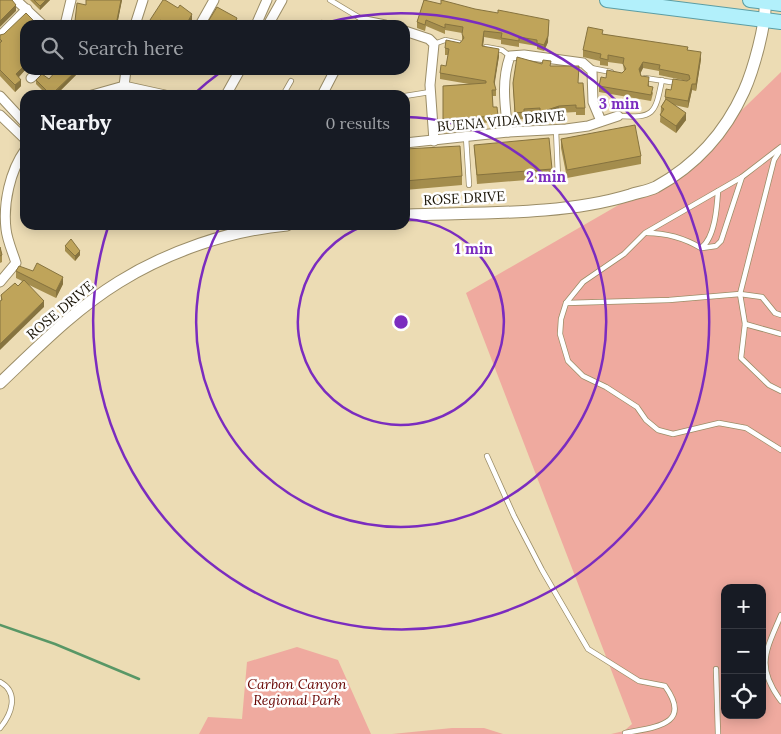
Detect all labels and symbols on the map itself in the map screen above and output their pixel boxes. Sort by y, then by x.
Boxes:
text: 3 min [599,94,640,113]
street label: BUENA VIDA DRIVE [436,106,566,136]
text: 2 min [526,167,567,186]
street label: ROSE DRIVE [423,187,506,209]
text: 1 min [455,239,494,258]
street label: ROSE DRIVE [23,277,97,343]
centre of rings [392,313,410,331]
park label: Carbon Canyon Regional Park [247,675,347,709]

